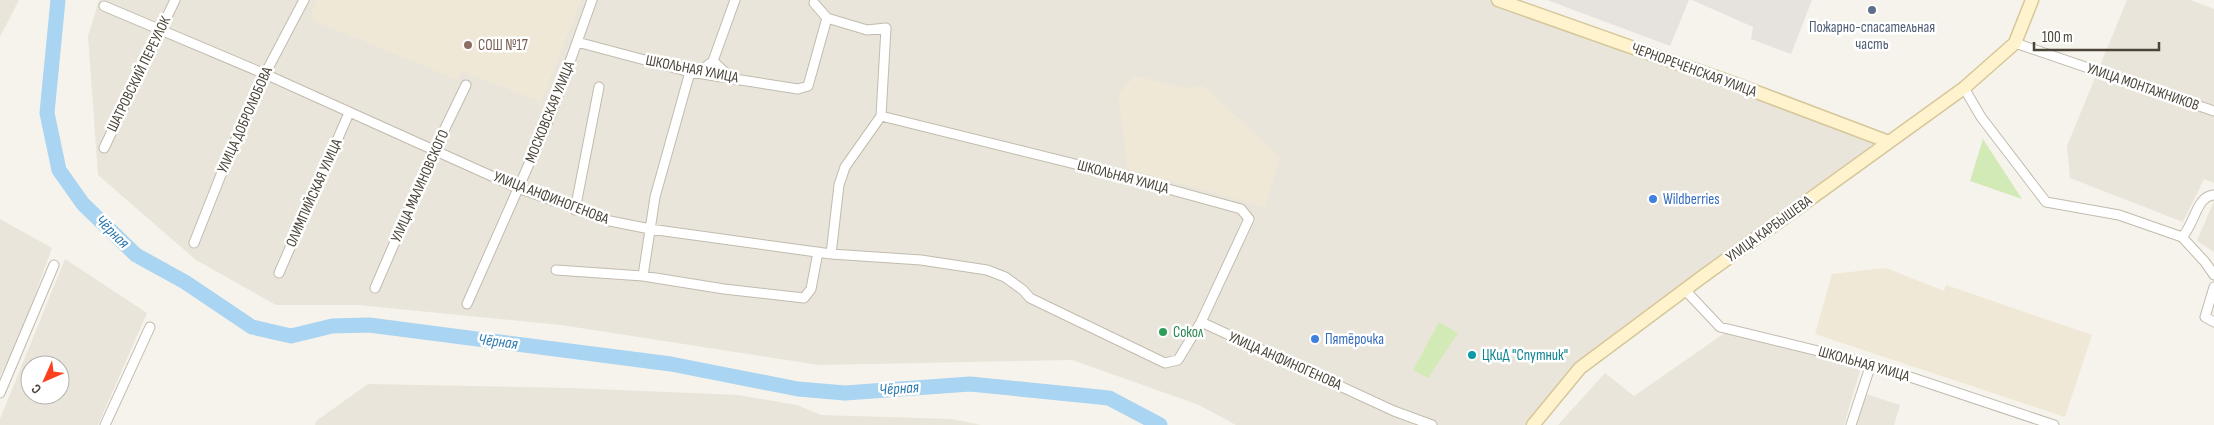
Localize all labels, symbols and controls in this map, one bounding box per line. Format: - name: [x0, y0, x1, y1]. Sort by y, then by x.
- marker: Пожарно-спасательная часть: [1866, 4, 1878, 16]
- street label: ШАТРОВСКИЙ ПЕРЕУЛОК: [103, 13, 175, 135]
- place label: Пожарно-спасательная часть: [1809, 18, 1935, 54]
- scale bar: [2034, 20, 2159, 52]
- text: 100 m: [2042, 28, 2073, 47]
- place label: СОШ №17: [478, 36, 528, 55]
- marker: СОШ №17: [462, 39, 474, 51]
- street label: ЧЕРНОРЕЧЕНСКАЯ УЛИЦА: [1629, 39, 1760, 102]
- street label: ШКОЛЬНАЯ УЛИЦА: [644, 51, 740, 87]
- street label: МОСКОВСКАЯ УЛИЦА: [521, 58, 579, 166]
- street label: УЛИЦА МОНТАЖНИКОВ: [2084, 59, 2202, 115]
- street label: УЛИЦА ДОБРОЛЮБОВА: [213, 63, 277, 176]
- street label: УЛИЦА МАЛИНОВСКОГО: [387, 127, 453, 245]
- street label: ОЛИМПИЙСКАЯ УЛИЦА: [282, 135, 347, 250]
- street label: ШКОЛЬНАЯ УЛИЦА: [1075, 156, 1171, 198]
- street label: УЛИЦА АНФИНОГЕНОВА: [491, 167, 612, 229]
- place label: Wildberries: [1663, 190, 1720, 209]
- street label: УЛИЦА КАРБЫШЕВА: [1722, 191, 1816, 267]
- marker: Wildberries: [1647, 193, 1659, 205]
- water label: Чёрная: [91, 211, 133, 253]
- place label: Сокол: [1173, 323, 1204, 342]
- marker: Сокол: [1157, 326, 1169, 338]
- street label: УЛИЦА АНФИНОГЕНОВА: [1225, 327, 1345, 395]
- water label: Чёрная: [477, 330, 520, 354]
- place label: Пятёрочка: [1325, 330, 1384, 349]
- marker: Пятёрочка: [1309, 333, 1321, 345]
- street label: ШКОЛЬНАЯ УЛИЦА: [1816, 342, 1912, 386]
- place label: ЦКиД "Спутник": [1482, 346, 1568, 365]
- marker: ЦКиД "Спутник": [1466, 349, 1478, 361]
- north arrow: [20, 355, 70, 405]
- water label: Чёрная: [879, 378, 920, 400]
- text: С: [28, 380, 45, 397]

